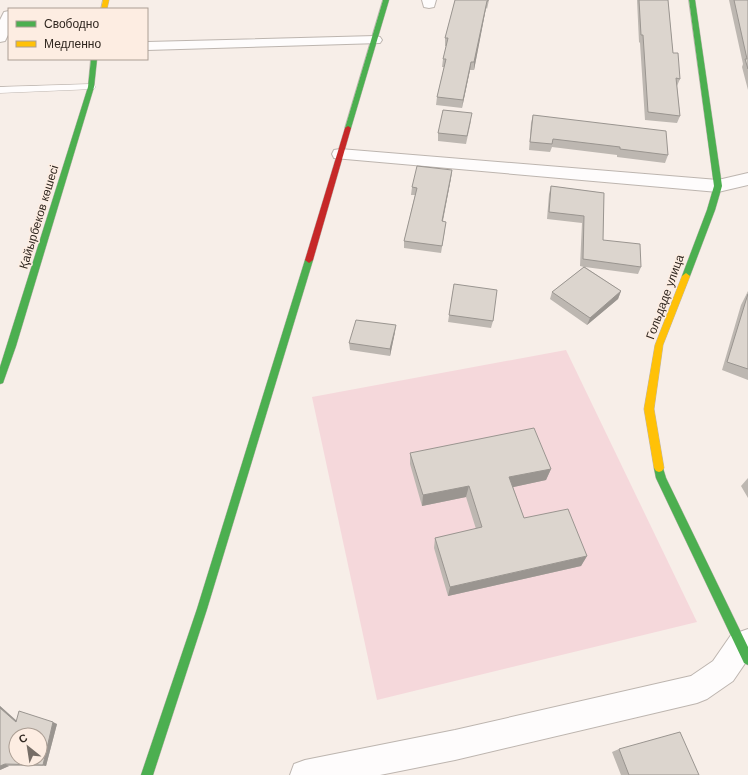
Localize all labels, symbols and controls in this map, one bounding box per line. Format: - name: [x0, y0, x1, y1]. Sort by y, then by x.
- legend: [8, 8, 148, 60]
- text: Свободно: [44, 17, 99, 31]
- text: Медленно: [44, 37, 101, 51]
- street label: Қайырбеков көшесі: [17, 163, 61, 271]
- street label: Гольдаде улица: [643, 252, 687, 341]
- north arrow: [8, 727, 48, 767]
- text: С: [17, 731, 29, 746]

